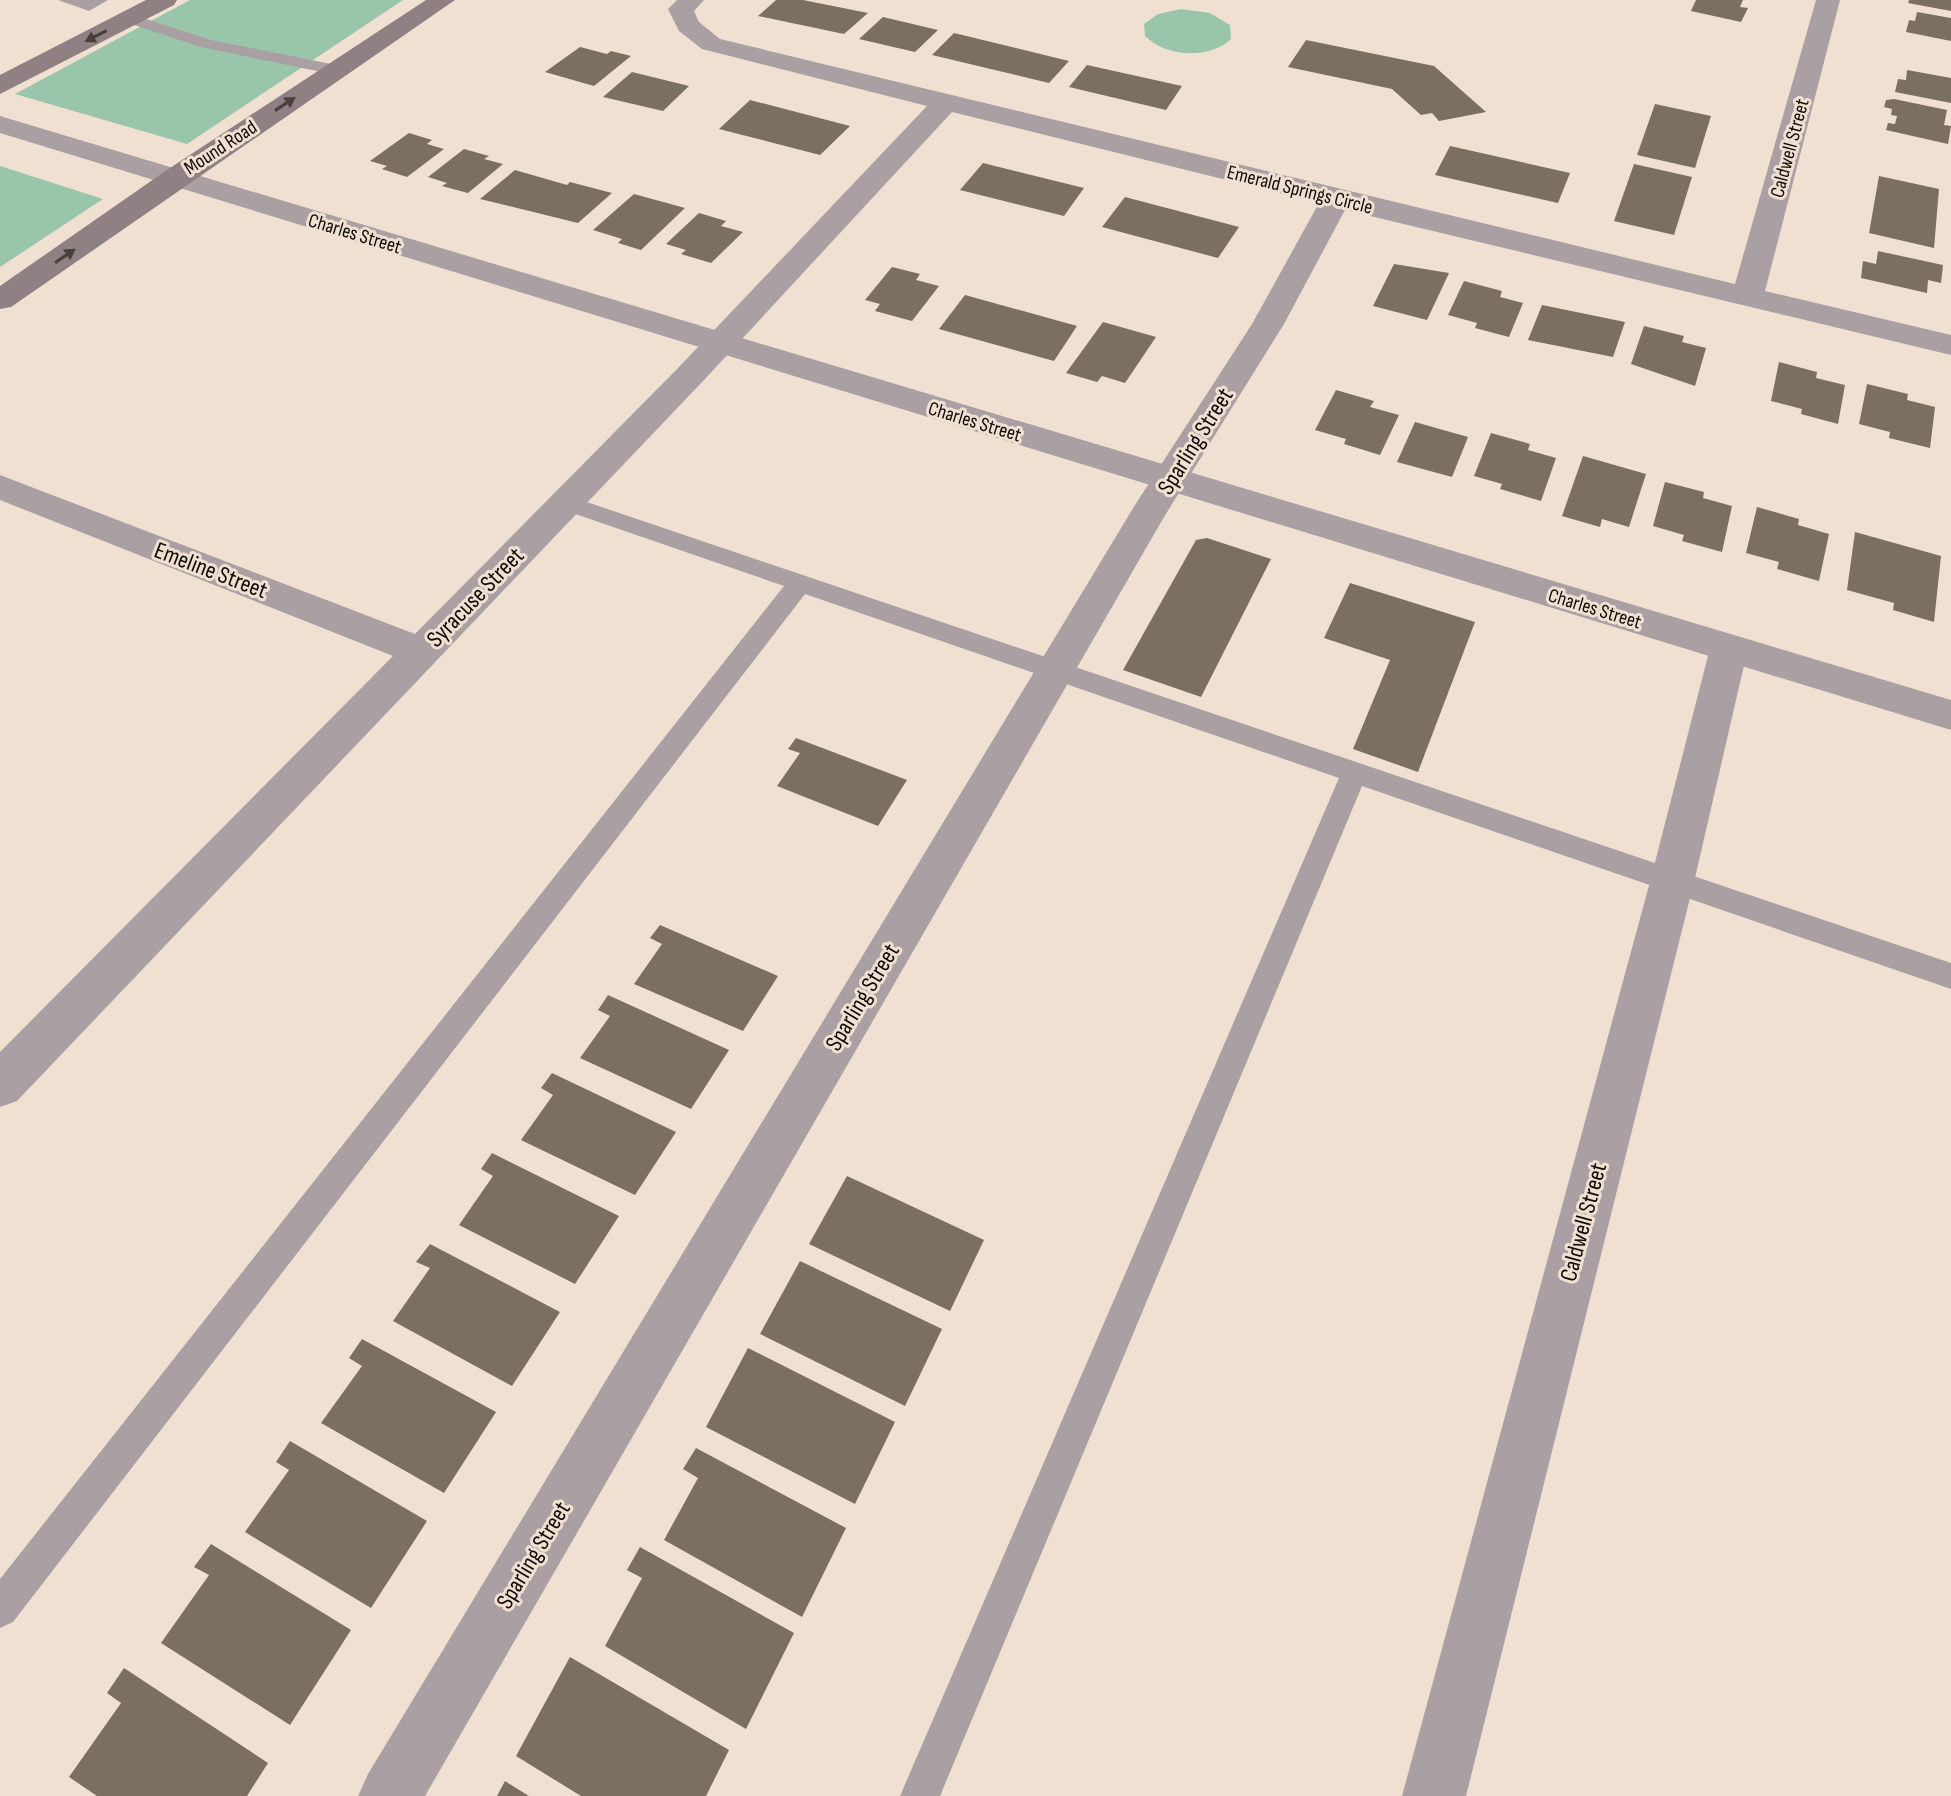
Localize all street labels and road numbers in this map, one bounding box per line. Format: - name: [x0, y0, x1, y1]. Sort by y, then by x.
- street label: Caldwell Street: [1765, 96, 1815, 200]
- street label: Mound Road: [180, 115, 261, 180]
- street label: Emerald Springs Circle: [1224, 160, 1375, 220]
- street label: Charles Street: [305, 208, 404, 259]
- street label: Sparling Street: [1151, 383, 1240, 500]
- street label: Charles Street: [925, 396, 1024, 447]
- street label: Emeline Street: [150, 536, 271, 605]
- street label: Syracuse Street: [421, 541, 530, 653]
- street label: Charles Street: [1545, 583, 1644, 634]
- street label: Sparling Street: [819, 938, 906, 1056]
- street label: Caldwell Street: [1554, 1160, 1613, 1284]
- street label: Sparling Street: [490, 1496, 577, 1614]

